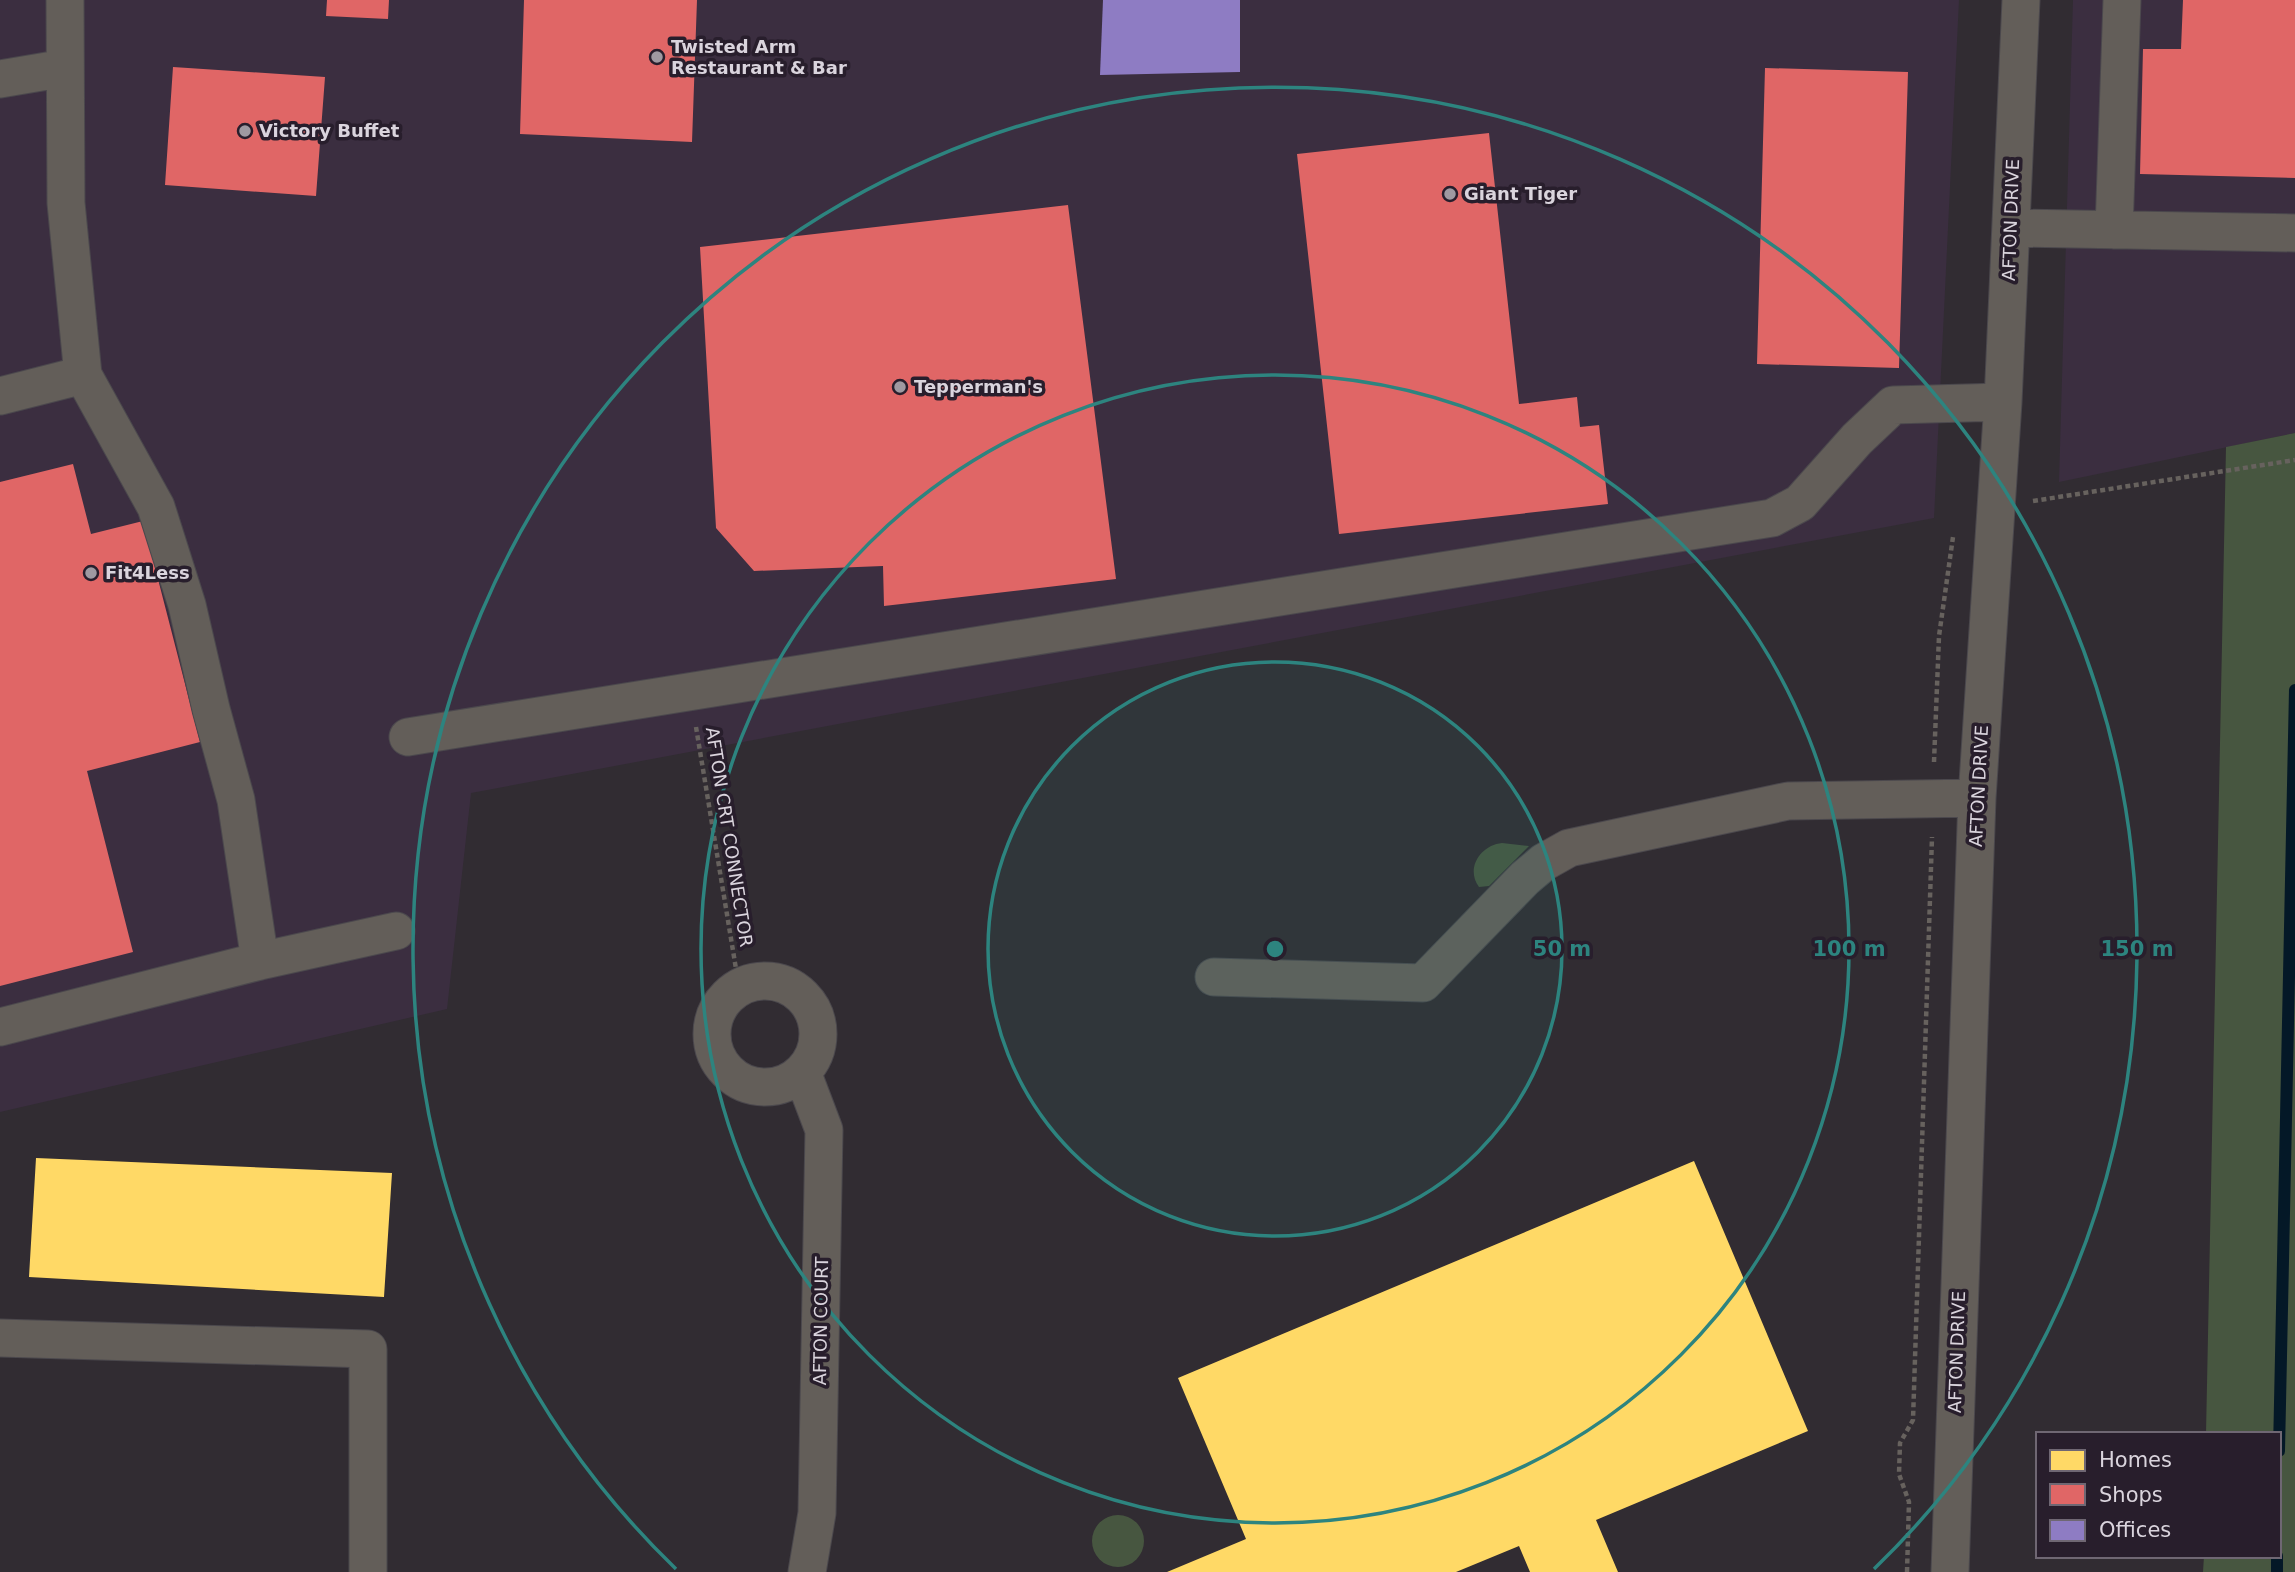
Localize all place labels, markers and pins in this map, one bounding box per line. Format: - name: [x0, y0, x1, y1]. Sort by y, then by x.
- place label: Twisted Arm Restaurant & Bar: [671, 36, 847, 78]
- marker: Twisted Arm Restaurant & Bar: [649, 49, 665, 65]
- place label: Victory Buffet: [259, 120, 400, 141]
- marker: Victory Buffet: [237, 123, 253, 139]
- place label: Giant Tiger: [1464, 183, 1577, 204]
- marker: Giant Tiger: [1442, 186, 1458, 202]
- place label: Tepperman's: [914, 376, 1043, 397]
- marker: Tepperman's: [892, 379, 908, 395]
- place label: Fit4Less: [105, 562, 190, 583]
- marker: Fit4Less: [83, 565, 99, 581]
- centre of rings: [1263, 937, 1287, 961]

